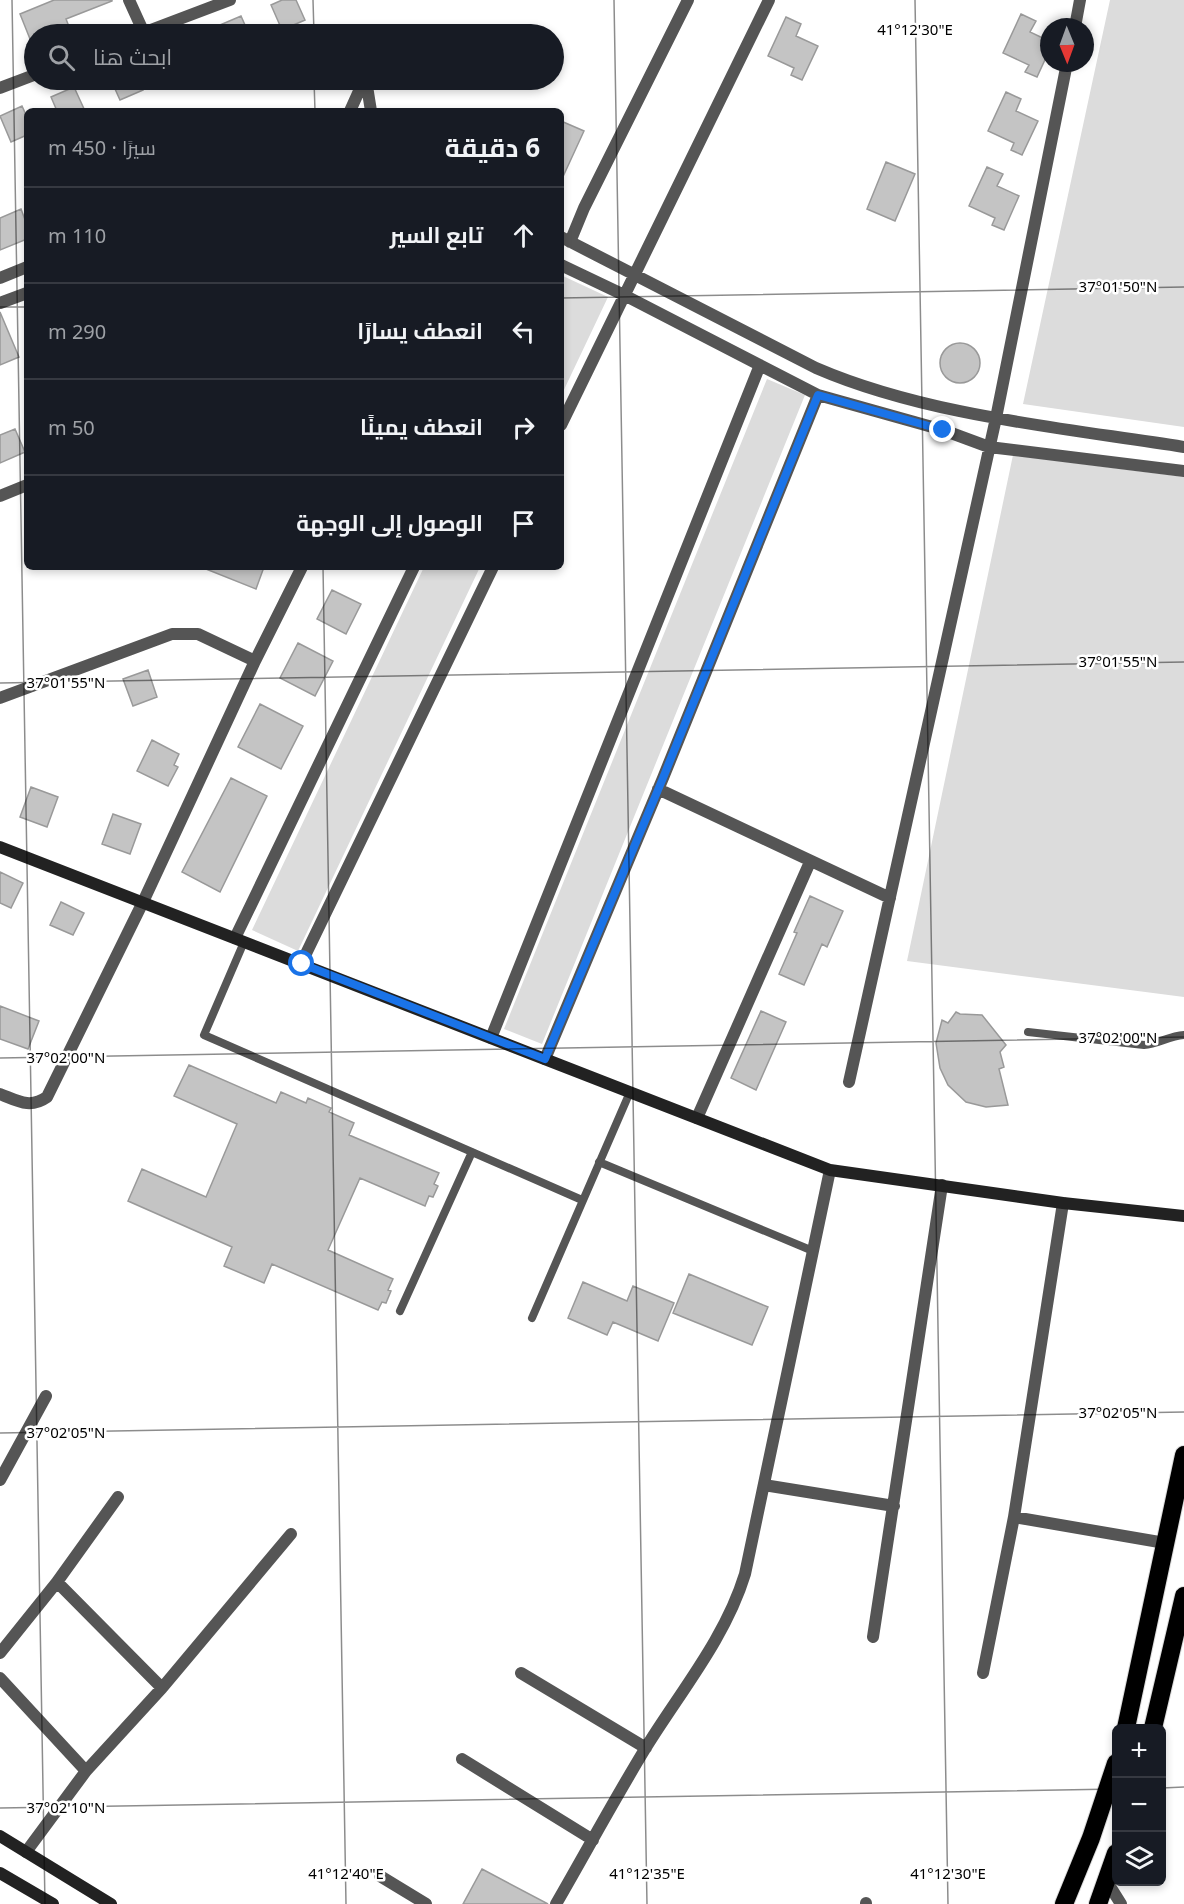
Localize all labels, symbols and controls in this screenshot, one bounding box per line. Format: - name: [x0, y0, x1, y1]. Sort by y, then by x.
- north arrow: [1040, 18, 1094, 72]
- text: 41°12'30"E: [877, 19, 953, 39]
- search box: [24, 24, 564, 90]
- icon: search: [45, 41, 78, 74]
- text: ابحث هنا: [93, 41, 172, 71]
- text: 6 دقيقة: [445, 129, 540, 165]
- text: سيرًا · 450 m: [48, 134, 156, 161]
- text: تابع السير: [390, 219, 483, 249]
- icon: ahead: [507, 219, 540, 252]
- text: 110 m: [48, 222, 106, 249]
- text: 37°01'50"N: [1079, 276, 1157, 296]
- text: انعطف يسارًا: [357, 315, 483, 345]
- icon: left: [507, 315, 540, 348]
- text: 290 m: [48, 318, 106, 345]
- text: انعطف يمينًا: [360, 411, 483, 441]
- icon: right: [507, 411, 540, 444]
- text: 50 m: [48, 414, 95, 441]
- route end: [929, 416, 955, 442]
- text: الوصول إلى الوجهة: [296, 507, 483, 537]
- icon: arrive: [507, 507, 540, 540]
- text: 37°01'55"N: [1079, 651, 1157, 671]
- text: 37°01'55"N: [27, 672, 105, 692]
- route start: [288, 950, 314, 976]
- text: 37°02'00"N: [1079, 1027, 1157, 1047]
- text: 37°02'00"N: [27, 1047, 105, 1067]
- text: 37°02'05"N: [1079, 1402, 1157, 1422]
- text: 37°02'05"N: [27, 1422, 105, 1442]
- map controls: [1112, 1724, 1166, 1886]
- button: +: [1112, 1724, 1166, 1778]
- button: −: [1112, 1778, 1166, 1832]
- text: 37°02'10"N: [27, 1797, 105, 1817]
- button: layers: [1112, 1832, 1166, 1886]
- text: 41°12'40"E: [308, 1863, 384, 1883]
- text: 41°12'35"E: [609, 1863, 685, 1883]
- text: 41°12'30"E: [910, 1863, 986, 1883]

